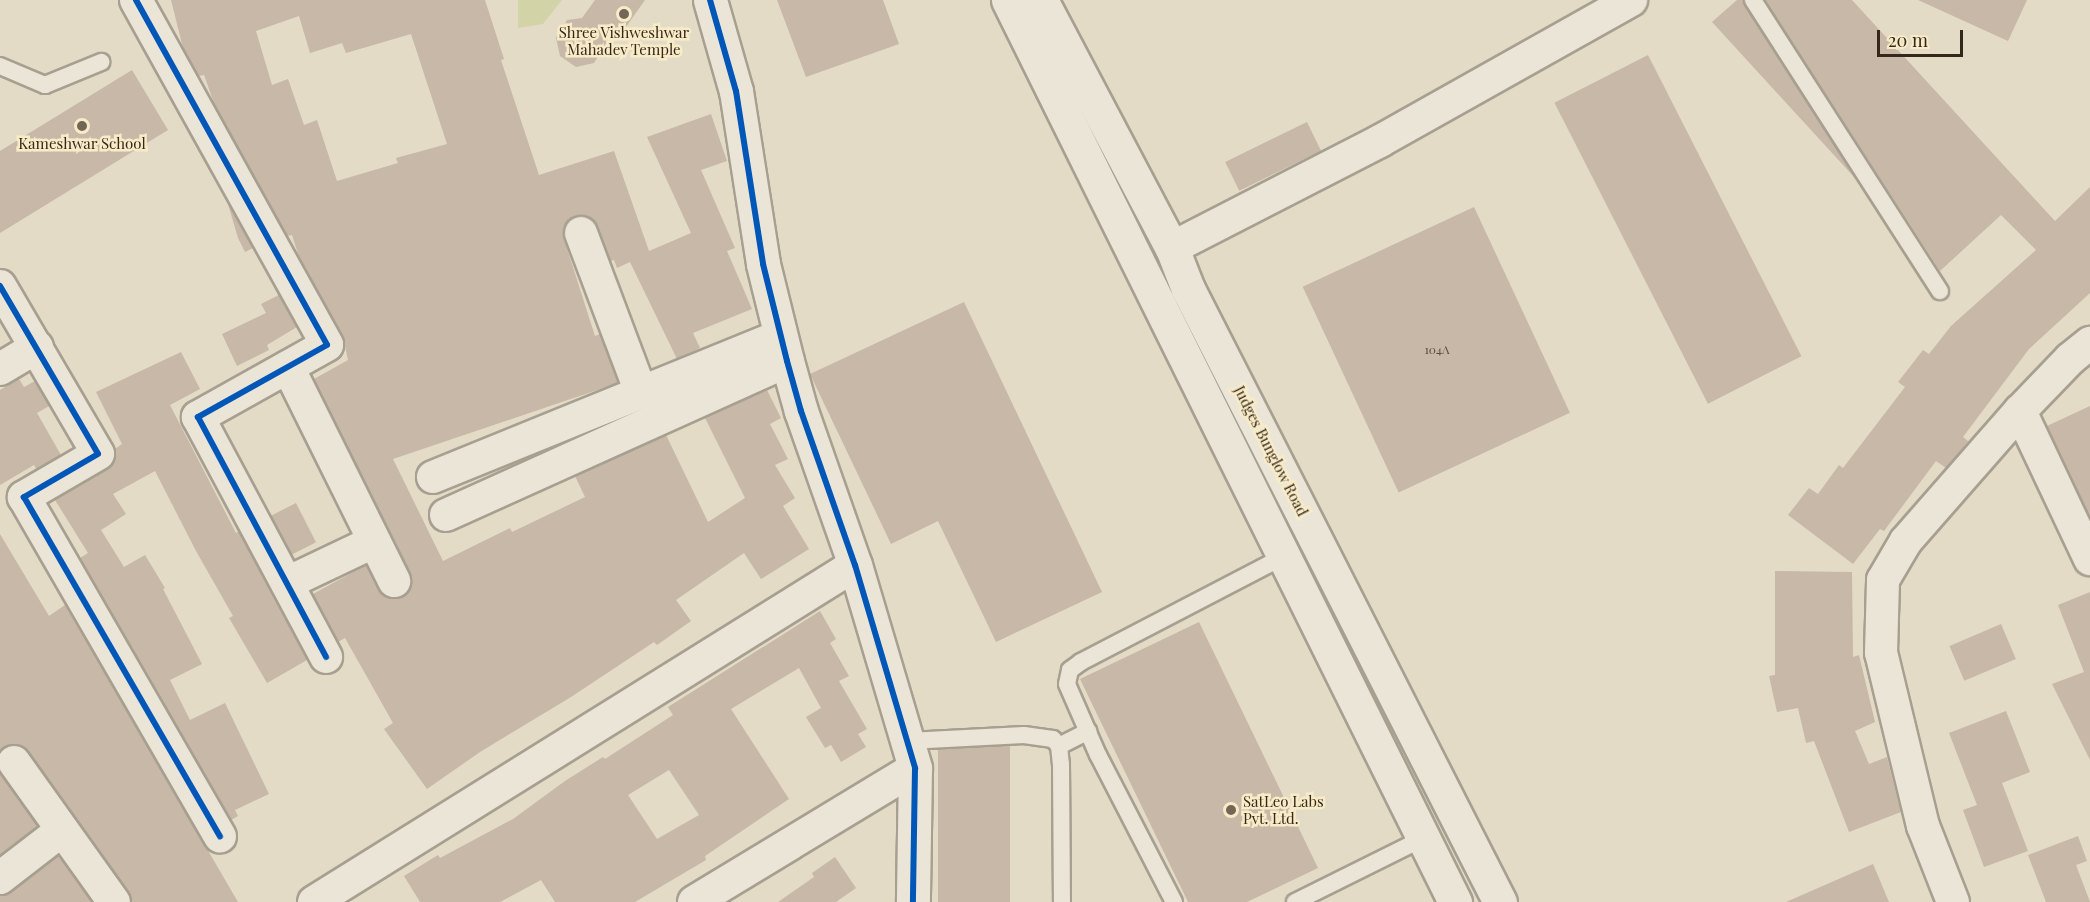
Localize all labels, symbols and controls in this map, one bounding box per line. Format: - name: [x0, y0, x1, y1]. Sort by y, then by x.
- marker: Shree Vishweshwar Mahadev Temple: [617, 7, 631, 21]
- scale bar: [1880, 18, 1966, 56]
- place label: Shree Vishweshwar Mahadev Temple: [558, 23, 690, 58]
- text: 20 m: [1888, 28, 1928, 52]
- marker: Kameshwar School: [75, 119, 89, 133]
- place label: Kameshwar School: [18, 135, 146, 153]
- house number: 104A: [1424, 343, 1450, 357]
- street label: Judges Bunglow Road: [1230, 383, 1312, 519]
- place label: SatLeo Labs Pvt. Ltd.: [1243, 792, 1324, 827]
- marker: SatLeo Labs Pvt. Ltd.: [1224, 803, 1238, 817]

